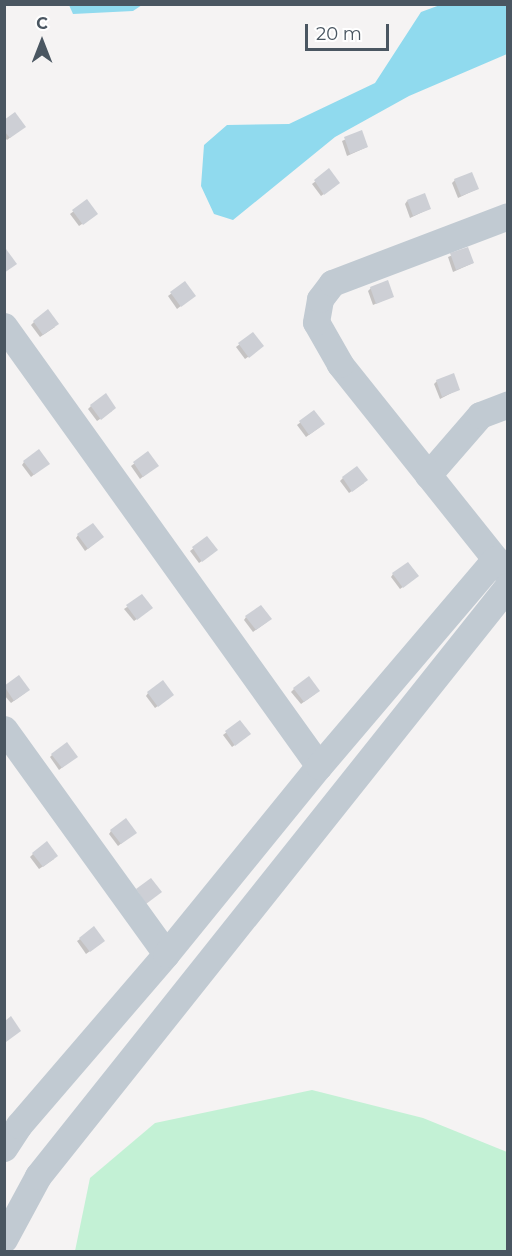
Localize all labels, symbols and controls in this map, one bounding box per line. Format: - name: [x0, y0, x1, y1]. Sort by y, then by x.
- north arrow: [12, 12, 72, 72]
- scale bar: [308, 12, 392, 50]
- text: С: [36, 14, 48, 33]
- text: 20 m: [316, 23, 362, 45]

